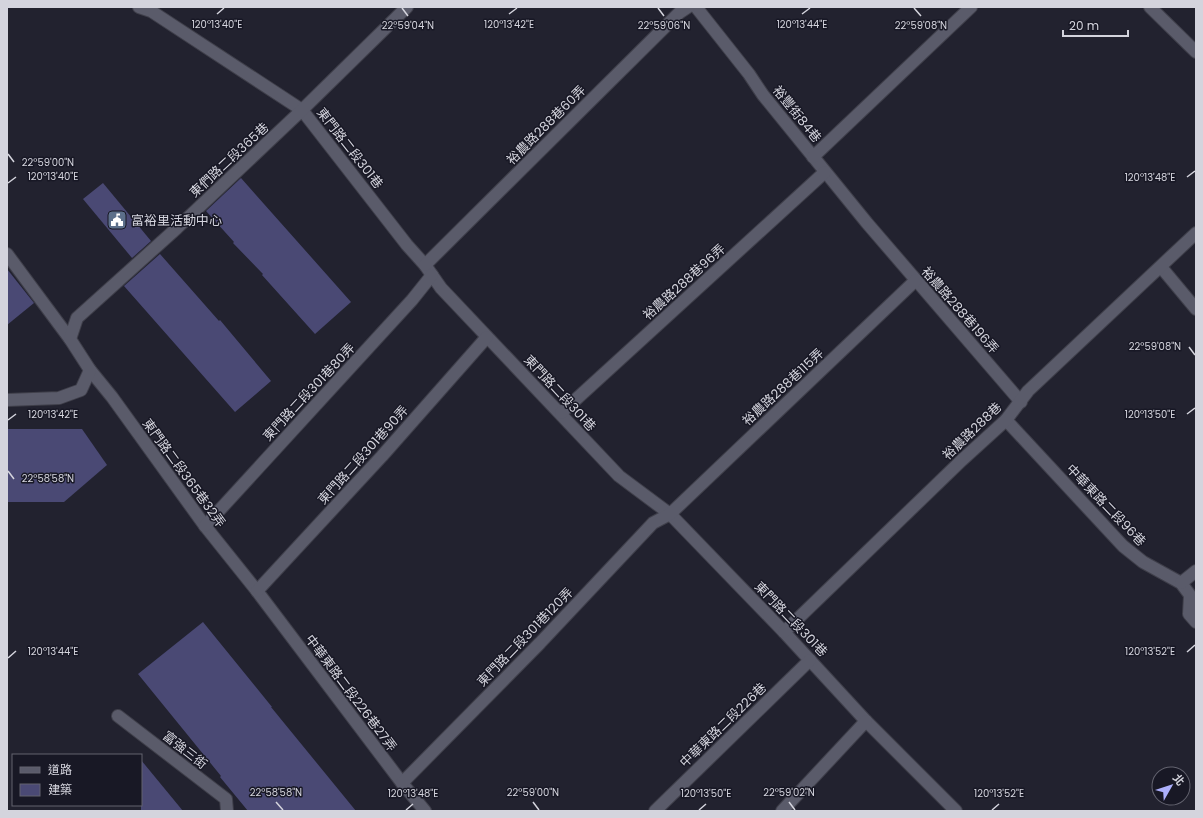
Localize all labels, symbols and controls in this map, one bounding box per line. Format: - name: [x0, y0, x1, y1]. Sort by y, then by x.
- scale bar: [1063, 12, 1128, 38]
- text: 120°13'40"E: [192, 17, 242, 32]
- text: 120°13'42"E: [484, 17, 534, 32]
- text: 120°13'44"E: [777, 17, 827, 32]
- text: 20 m: [1069, 17, 1099, 34]
- text: 22°59'04"N: [382, 18, 434, 33]
- text: 22°59'06"N: [638, 18, 690, 33]
- text: 22°59'08"N: [895, 18, 947, 33]
- street label: 裕農路288巷60弄: [502, 81, 590, 169]
- street label: 裕豐街84巷: [768, 81, 826, 147]
- street label: 東門路二段301巷: [312, 104, 388, 192]
- street label: 東們路二段365巷: [185, 118, 273, 202]
- text: 22°59'00"N: [22, 155, 74, 170]
- text: 120°13'40"E: [28, 169, 78, 184]
- text: 120°13'48"E: [1125, 170, 1175, 185]
- public building icon: 富裕里活動中心: [106, 209, 128, 231]
- place label: 富裕里活動中心: [131, 211, 222, 230]
- street label: 裕農路288巷96弄: [639, 240, 729, 324]
- street label: 裕農路288巷196弄: [917, 262, 1003, 358]
- street label: 東門路二段301巷80弄: [259, 339, 359, 445]
- text: 22°59'08"N: [1129, 339, 1181, 354]
- street label: 裕農路288巷115弄: [738, 344, 828, 430]
- street label: 東門路二段301巷: [520, 351, 600, 435]
- street label: 裕農路288巷: [938, 398, 1006, 464]
- street label: 東門路二段301巷90弄: [313, 401, 413, 509]
- text: 120°13'42"E: [28, 407, 78, 422]
- text: 120°13'50"E: [1125, 407, 1175, 422]
- street label: 東門路二段365巷32弄: [138, 415, 230, 531]
- street label: 中華東路二段96巷: [1062, 460, 1150, 550]
- text: 22°58'58"N: [22, 471, 74, 486]
- street label: 東門路二段301巷: [750, 577, 832, 661]
- street label: 東門路二段301巷120弄: [473, 583, 577, 691]
- street label: 中華東路二段226巷27弄: [301, 631, 401, 755]
- text: 120°13'44"E: [28, 644, 78, 659]
- text: 120°13'52"E: [1125, 644, 1175, 659]
- street label: 中華東路二段226巷: [675, 678, 771, 772]
- street label: 富強三街: [159, 727, 211, 773]
- legend: [12, 754, 142, 806]
- text: 道路: [48, 761, 72, 778]
- north arrow: [1151, 766, 1191, 806]
- text: 北: [1169, 770, 1188, 789]
- text: 建築: [48, 781, 72, 798]
- text: 22°58'58"N: [250, 785, 302, 800]
- text: 22°59'00"N: [507, 785, 559, 800]
- text: 22°59'02"N: [763, 785, 815, 800]
- text: 120°13'48"E: [388, 786, 438, 801]
- text: 120°13'50"E: [681, 786, 731, 801]
- text: 120°13'52"E: [974, 786, 1024, 801]

